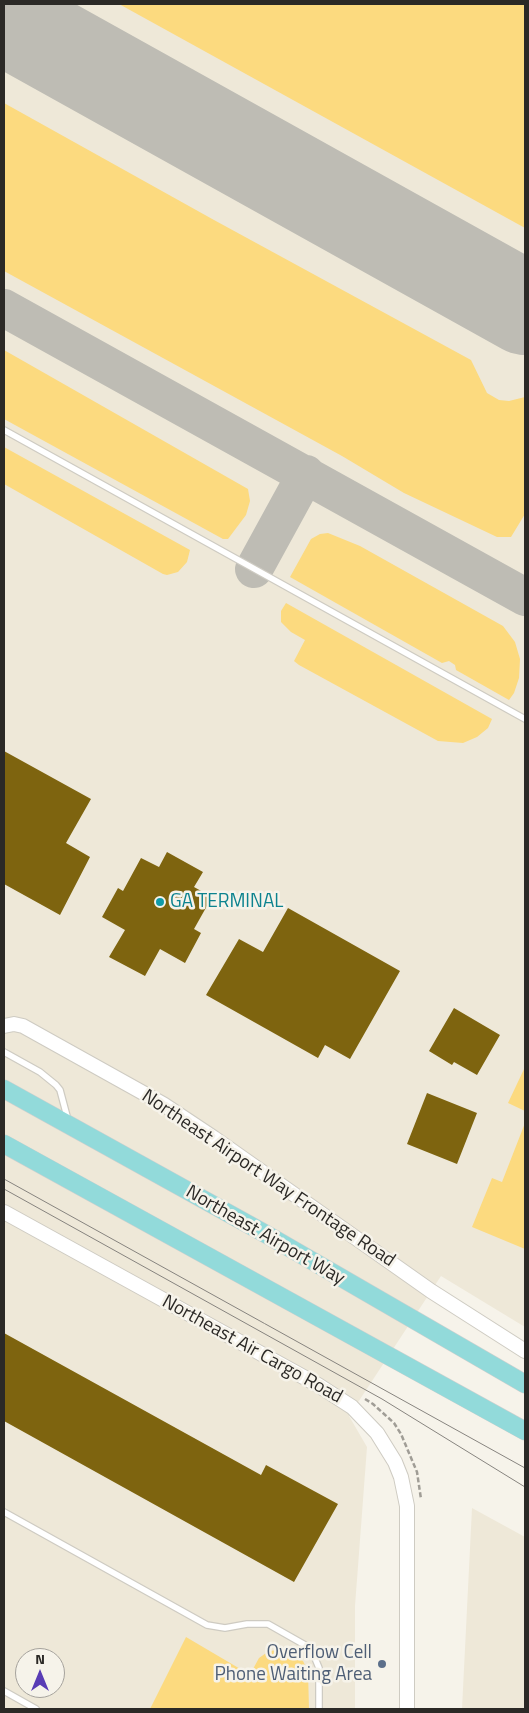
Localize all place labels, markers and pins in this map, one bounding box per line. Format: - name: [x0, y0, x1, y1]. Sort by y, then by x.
- place label: GA TERMINAL: [170, 891, 283, 913]
- marker: GA TERMINAL: [154, 896, 166, 908]
- place label: Overflow Cell Phone Waiting Area: [214, 1642, 372, 1686]
- marker: Overflow Cell Phone Waiting Area: [376, 1658, 388, 1670]

